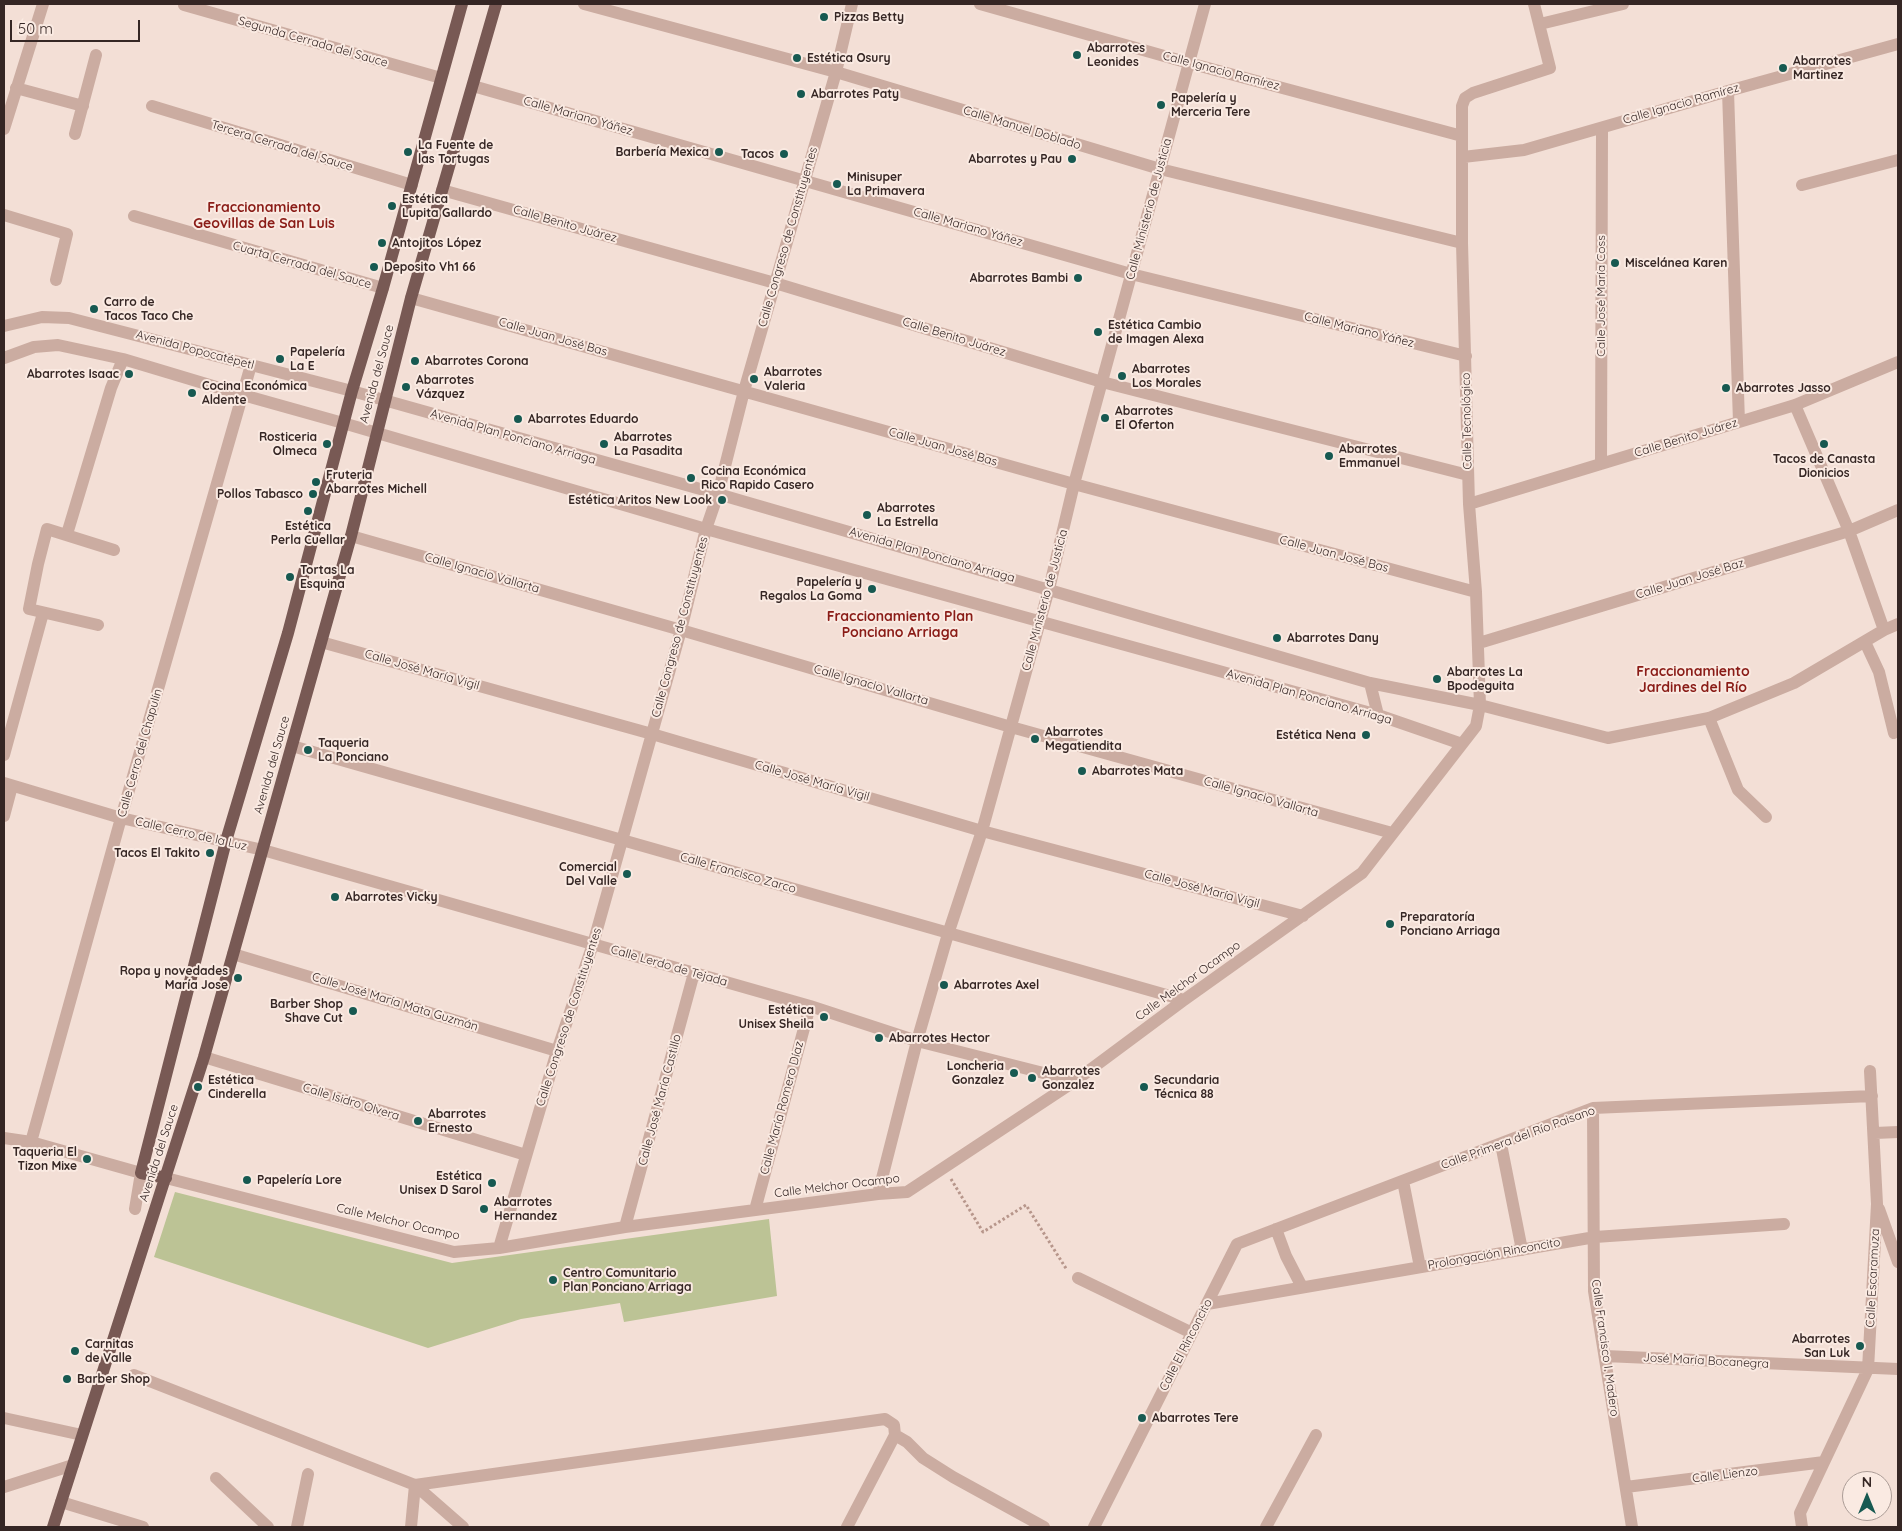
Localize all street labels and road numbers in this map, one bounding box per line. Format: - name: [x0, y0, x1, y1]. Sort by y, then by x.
- street label: Segunda Cerrada del Sauce: [236, 14, 390, 70]
- street label: Calle Ignacio Ramírez: [1161, 48, 1281, 94]
- street label: Calle Ignacio Ramírez: [1621, 80, 1741, 128]
- street label: Calle Mariano Yáñez: [522, 94, 634, 138]
- street label: Calle Manuel Doblado: [961, 103, 1083, 153]
- street label: Tercera Cerrada del Sauce: [209, 118, 355, 174]
- street label: Calle Ministerio de Justicia: [1123, 137, 1175, 281]
- street label: Calle Congreso de Constituyentes: [755, 145, 821, 329]
- street label: Calle Benito Juárez: [512, 202, 618, 246]
- street label: Calle Mariano Yáñez: [912, 205, 1024, 249]
- street label: Calle José María Coss: [1594, 235, 1608, 357]
- street label: Cuarta Cerrada del Sauce: [231, 238, 373, 292]
- street label: Calle Mariano Yáñez: [1303, 309, 1415, 351]
- street label: Calle Benito Juárez: [901, 314, 1007, 360]
- street label: Calle Juan José Bas: [497, 315, 609, 359]
- street label: Avenida del Sauce: [357, 323, 397, 425]
- street label: Avenida Popocatépetl: [134, 327, 256, 373]
- street label: Calle Tecnológico: [1459, 372, 1475, 470]
- street label: Avenida Plan Ponciano Arriaga: [429, 406, 597, 468]
- street label: Calle Benito Juárez: [1633, 415, 1739, 461]
- street label: Calle Juan José Bas: [887, 425, 999, 469]
- street label: Avenida Plan Ponciano Arriaga: [848, 524, 1016, 586]
- street label: Calle Ministerio de Justicia: [1019, 528, 1071, 672]
- street label: Calle Juan José Bas: [1278, 533, 1390, 575]
- street label: Calle Congreso de Constituyentes: [649, 535, 711, 719]
- street label: Calle Ignacio Vallarta: [423, 550, 541, 596]
- street label: Calle Juan José Baz: [1634, 556, 1746, 602]
- street label: Calle José María Vigil: [363, 647, 481, 693]
- street label: Calle Ignacio Vallarta: [812, 662, 930, 708]
- street label: Avenida Plan Ponciano Arriaga: [1225, 666, 1393, 728]
- street label: Calle Cerro del Chapulín: [115, 687, 165, 819]
- street label: Avenida del Sauce: [251, 714, 293, 816]
- street label: Calle José María Vigil: [753, 758, 871, 804]
- street label: Calle Ignacio Vallarta: [1202, 774, 1320, 820]
- street label: Calle Cerro de la Luz: [134, 814, 248, 854]
- street label: Calle Francisco Zarco: [678, 850, 798, 896]
- street label: Calle José María Vigil: [1143, 867, 1261, 911]
- street label: Calle Congreso de Constituyentes: [533, 926, 605, 1108]
- street label: Calle Melchor Ocampo: [1133, 938, 1243, 1024]
- street label: Calle Lerdo de Tejada: [609, 942, 729, 990]
- street label: Calle José María Mata Guzmán: [310, 970, 480, 1034]
- street label: Calle José María Castillo: [636, 1033, 684, 1167]
- street label: Calle María Romero Díaz: [757, 1040, 807, 1176]
- street label: Calle Isidro Olvera: [301, 1080, 401, 1124]
- street label: Avenida del Sauce: [136, 1102, 182, 1204]
- street label: Calle Primera del Río Paisano: [1439, 1103, 1597, 1173]
- street label: Calle Melchor Ocampo: [773, 1171, 901, 1201]
- street label: Calle Melchor Ocampo: [335, 1201, 461, 1243]
- street label: Calle Escaramuza: [1863, 1228, 1883, 1328]
- street label: Prolongación Rinconcito: [1427, 1235, 1561, 1273]
- street label: Calle Francisco I. Madero: [1588, 1278, 1622, 1418]
- street label: Calle El Rinconcito: [1157, 1297, 1215, 1393]
- street label: José María Bocanegra: [1643, 1351, 1769, 1371]
- street label: Calle Lienzo: [1691, 1464, 1759, 1486]

